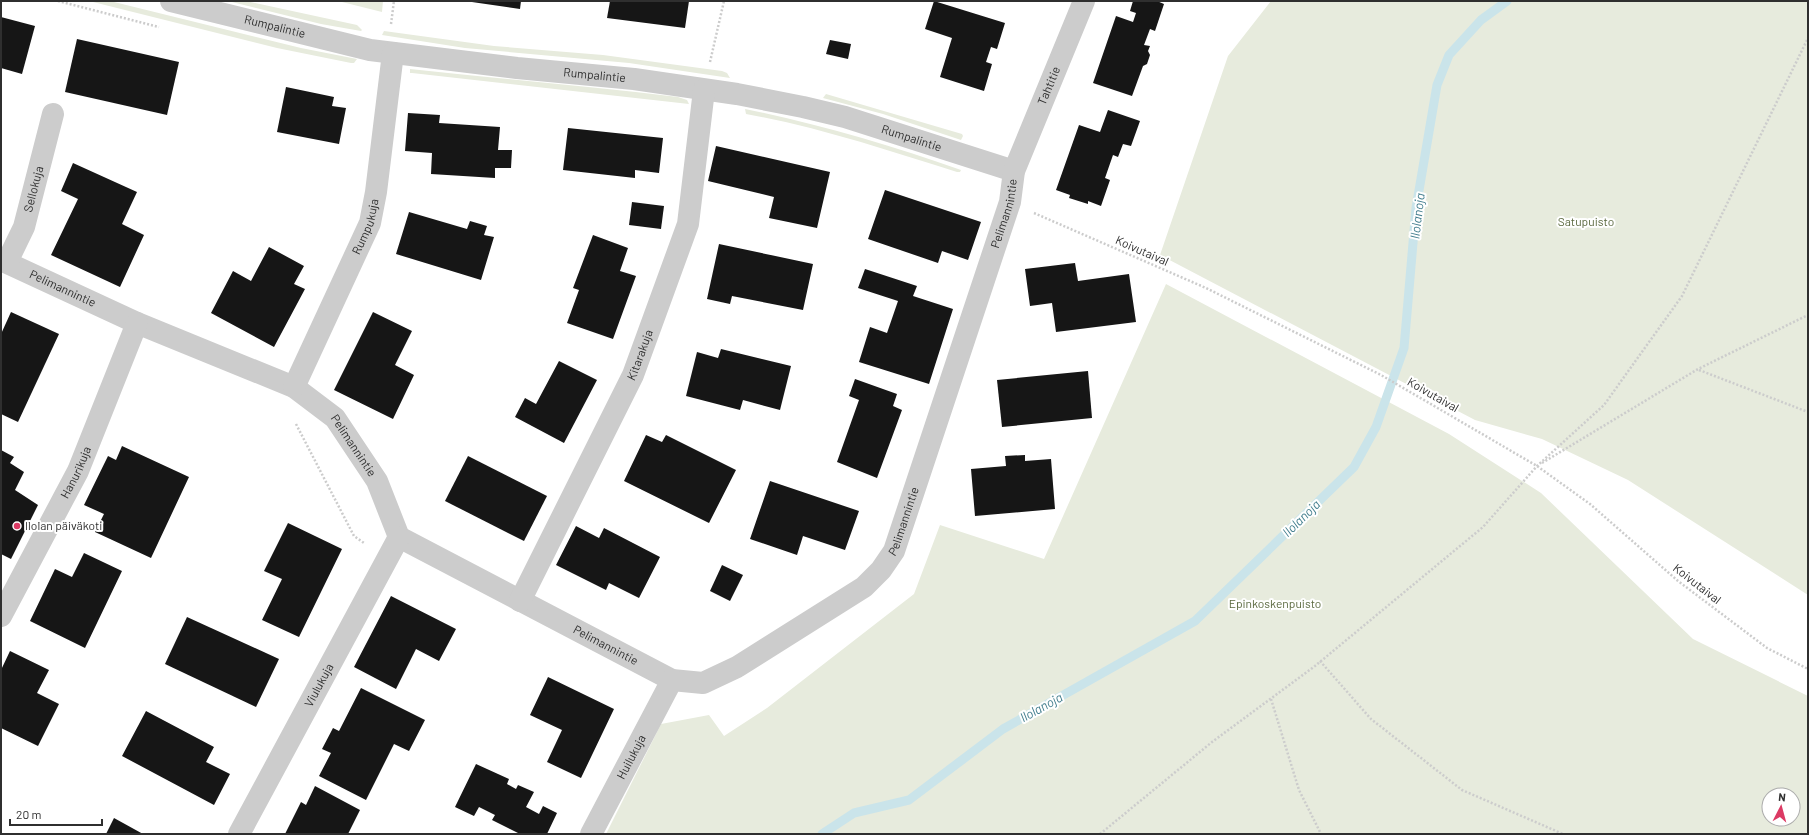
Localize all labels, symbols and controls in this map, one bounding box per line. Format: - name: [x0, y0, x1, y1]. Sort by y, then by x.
- street label: Rumpalintie: [243, 11, 307, 40]
- street label: Rumpalintie: [563, 64, 627, 84]
- street label: Tahtitie: [1034, 64, 1062, 107]
- street label: Rumpalintie: [880, 121, 944, 154]
- street label: Sellokuja: [20, 164, 45, 213]
- street label: Pelimannintie: [987, 178, 1019, 250]
- water label: Ilolanoja: [1406, 192, 1428, 240]
- street label: Rumpukuja: [348, 198, 381, 256]
- park label: Satupuisto: [1558, 214, 1614, 228]
- street label: Koivutaival: [1114, 232, 1171, 268]
- street label: Pelimannintie: [28, 266, 99, 309]
- street label: Kitarakuja: [624, 327, 655, 382]
- street label: Koivutaival: [1405, 374, 1462, 414]
- street label: Pelimannintie: [329, 411, 380, 479]
- street label: Hanurikuja: [57, 444, 93, 500]
- street label: Pelimannintie: [885, 485, 921, 558]
- water label: Ilolanoja: [1279, 496, 1323, 540]
- place label: Ilolan päiväkoti: [25, 518, 102, 532]
- marker: Ilolan päiväkoti: [12, 521, 22, 531]
- street label: Koivutaival: [1671, 560, 1724, 606]
- park label: Epinkoskenpuisto: [1229, 596, 1321, 610]
- street label: Pelimannintie: [571, 622, 641, 667]
- street label: Viulukuja: [301, 661, 336, 709]
- water label: Ilolanoja: [1017, 689, 1065, 725]
- street label: Huilukuja: [613, 732, 648, 781]
- north arrow: [1761, 787, 1801, 827]
- text: N: [1778, 790, 1786, 803]
- scale bar: [10, 801, 102, 827]
- text: 20 m: [16, 807, 42, 821]

